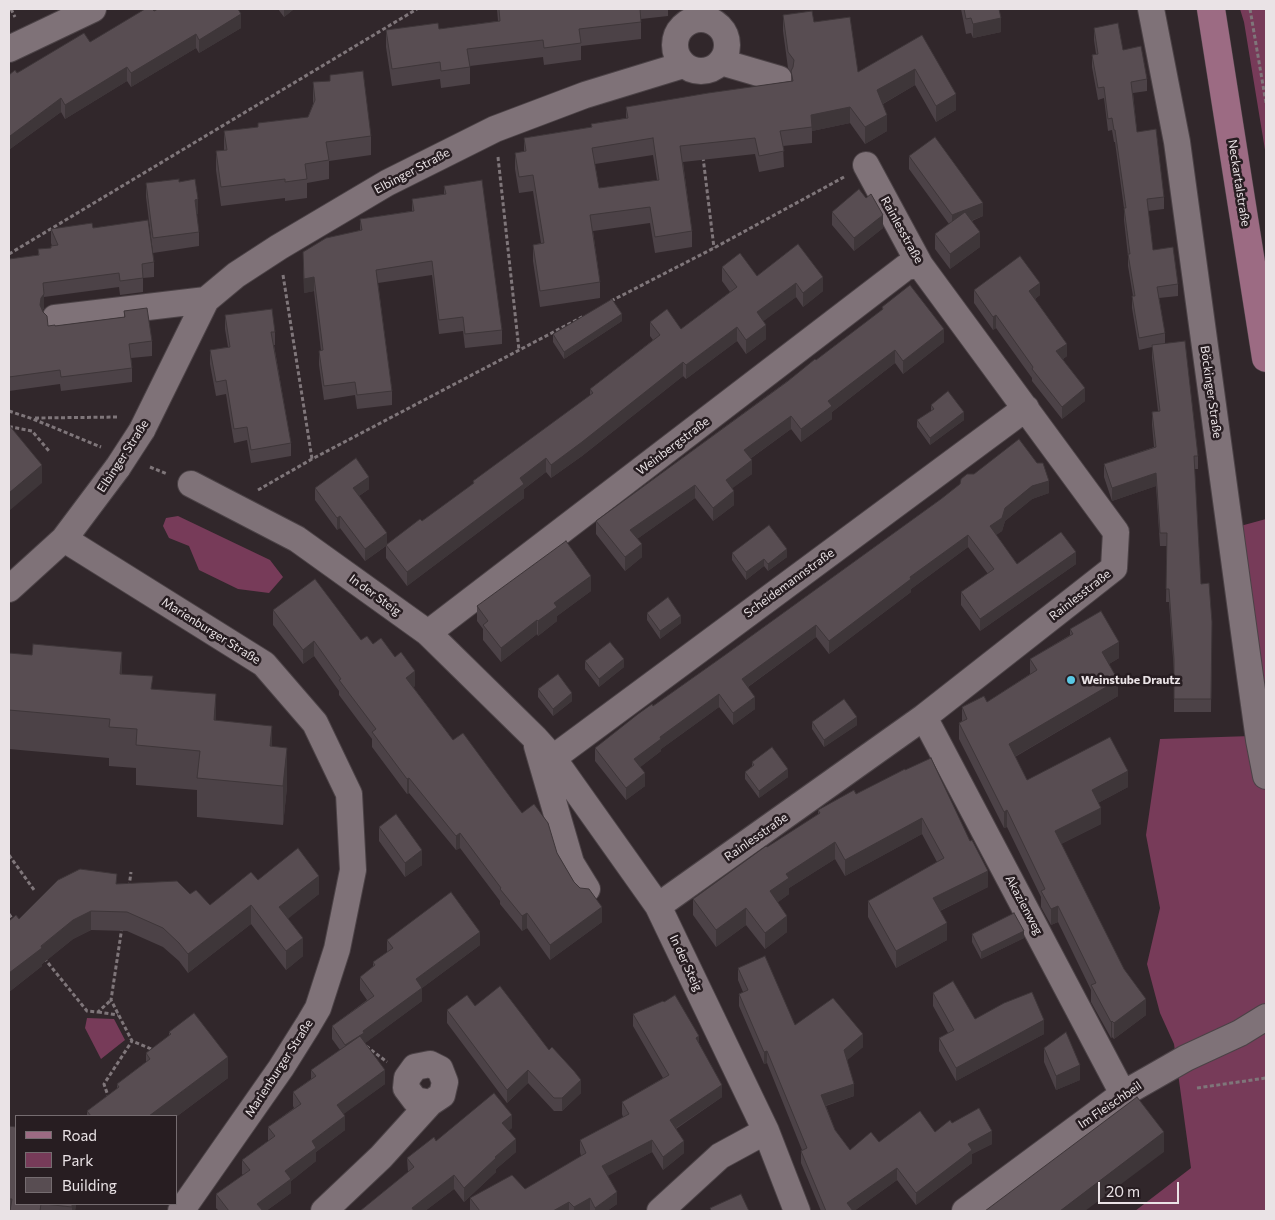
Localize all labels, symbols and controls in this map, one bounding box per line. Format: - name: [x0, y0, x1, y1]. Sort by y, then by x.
- street label: Neckartalstraße: [1225, 138, 1253, 228]
- street label: Elbinger Straße: [372, 145, 452, 197]
- street label: Rainlesstraße: [878, 194, 926, 266]
- street label: Böckinger Straße: [1197, 345, 1225, 439]
- street label: Weinbergstraße: [634, 414, 712, 478]
- street label: Elbinger Straße: [94, 417, 152, 495]
- street label: Scheidemannstraße: [741, 545, 837, 621]
- street label: Rainlesstraße: [1046, 567, 1114, 623]
- street label: In der Steig: [346, 571, 404, 619]
- street label: Marienburger Straße: [159, 595, 263, 667]
- place label: Weinstube Drautz: [1081, 673, 1181, 687]
- marker: Weinstube Drautz: [1065, 674, 1077, 686]
- street label: Rainlesstraße: [722, 810, 790, 864]
- street label: Akazienweg: [1002, 873, 1046, 937]
- street label: In der Steig: [667, 933, 705, 993]
- street label: Marienburger Straße: [242, 1016, 316, 1120]
- street label: Im Fleischbeil: [1076, 1079, 1144, 1131]
- legend: [15, 1115, 178, 1205]
- text: Road: [62, 1126, 97, 1144]
- text: Park: [62, 1151, 93, 1169]
- scale bar: [1100, 1172, 1181, 1204]
- text: Building: [62, 1176, 117, 1194]
- text: 20 m: [1106, 1182, 1140, 1200]

